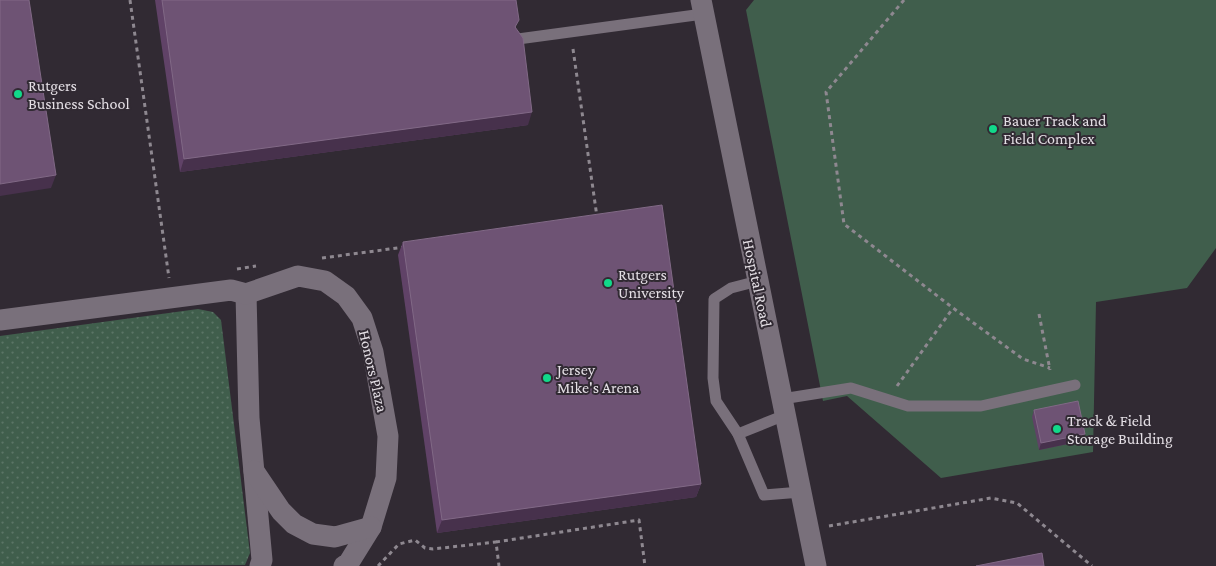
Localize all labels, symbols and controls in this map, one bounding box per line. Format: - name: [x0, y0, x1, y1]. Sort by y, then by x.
- place label: Rutgers Business School: [28, 77, 130, 112]
- marker: Rutgers Business School: [12, 88, 24, 100]
- place label: Bauer Track and Field Complex: [1003, 112, 1107, 148]
- marker: Bauer Track and Field Complex: [987, 123, 999, 135]
- street label: Hospital Road: [739, 238, 775, 329]
- place label: Rutgers University: [618, 266, 685, 302]
- marker: Rutgers University: [602, 277, 614, 289]
- street label: Honors Plaza: [356, 328, 391, 414]
- place label: Jersey Mike's Arena: [555, 361, 640, 396]
- marker: Jersey Mike's Arena: [541, 372, 553, 384]
- place label: Track & Field Storage Building: [1067, 412, 1173, 448]
- marker: Track & Field Storage Building: [1051, 423, 1063, 435]

